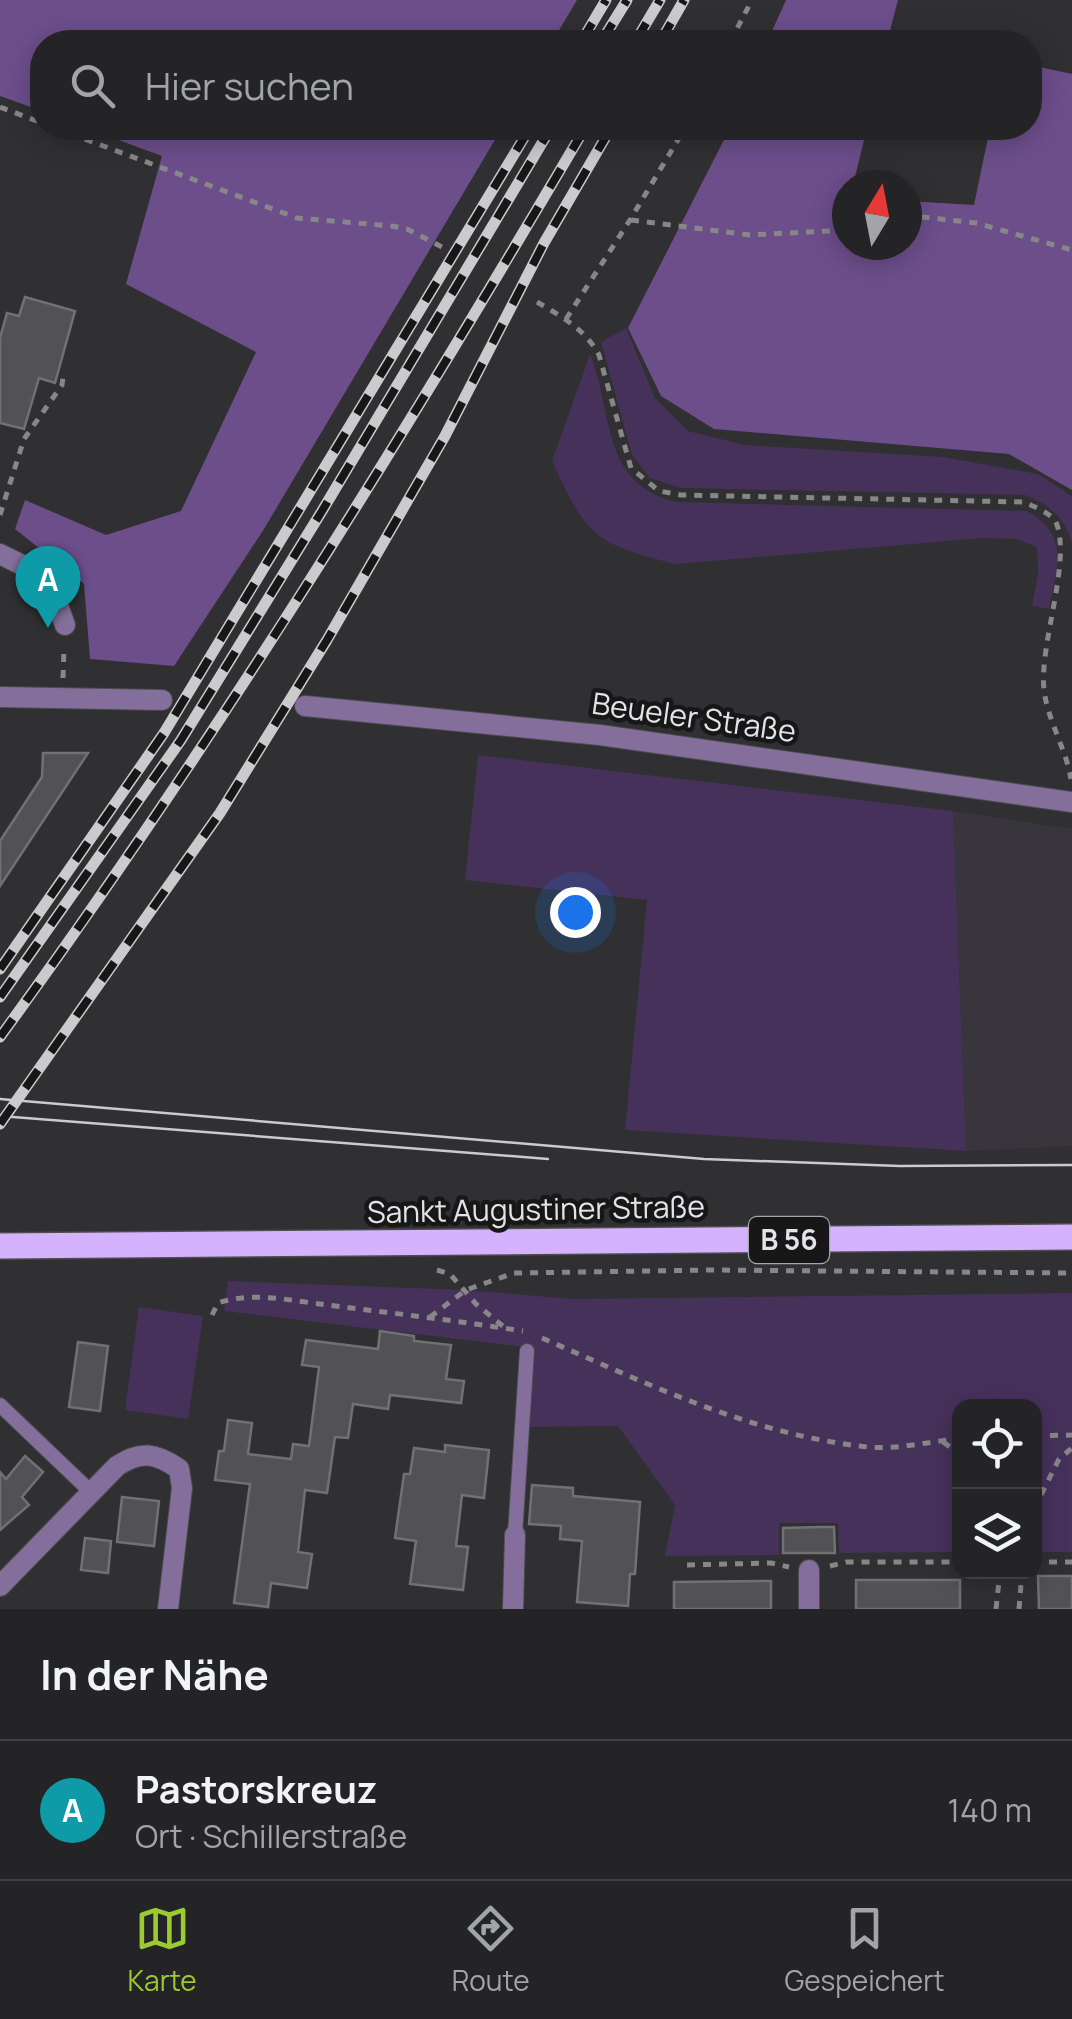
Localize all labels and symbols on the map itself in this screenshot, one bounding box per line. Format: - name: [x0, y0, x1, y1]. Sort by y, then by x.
- north arrow: [832, 170, 922, 260]
- pin: A: [15, 546, 80, 628]
- street label: Beueler Straße: [590, 682, 799, 751]
- your location: [550, 887, 601, 938]
- street label: Sankt Augustiner Straße: [367, 1185, 705, 1232]
- road number: B 56: [749, 1217, 829, 1263]

